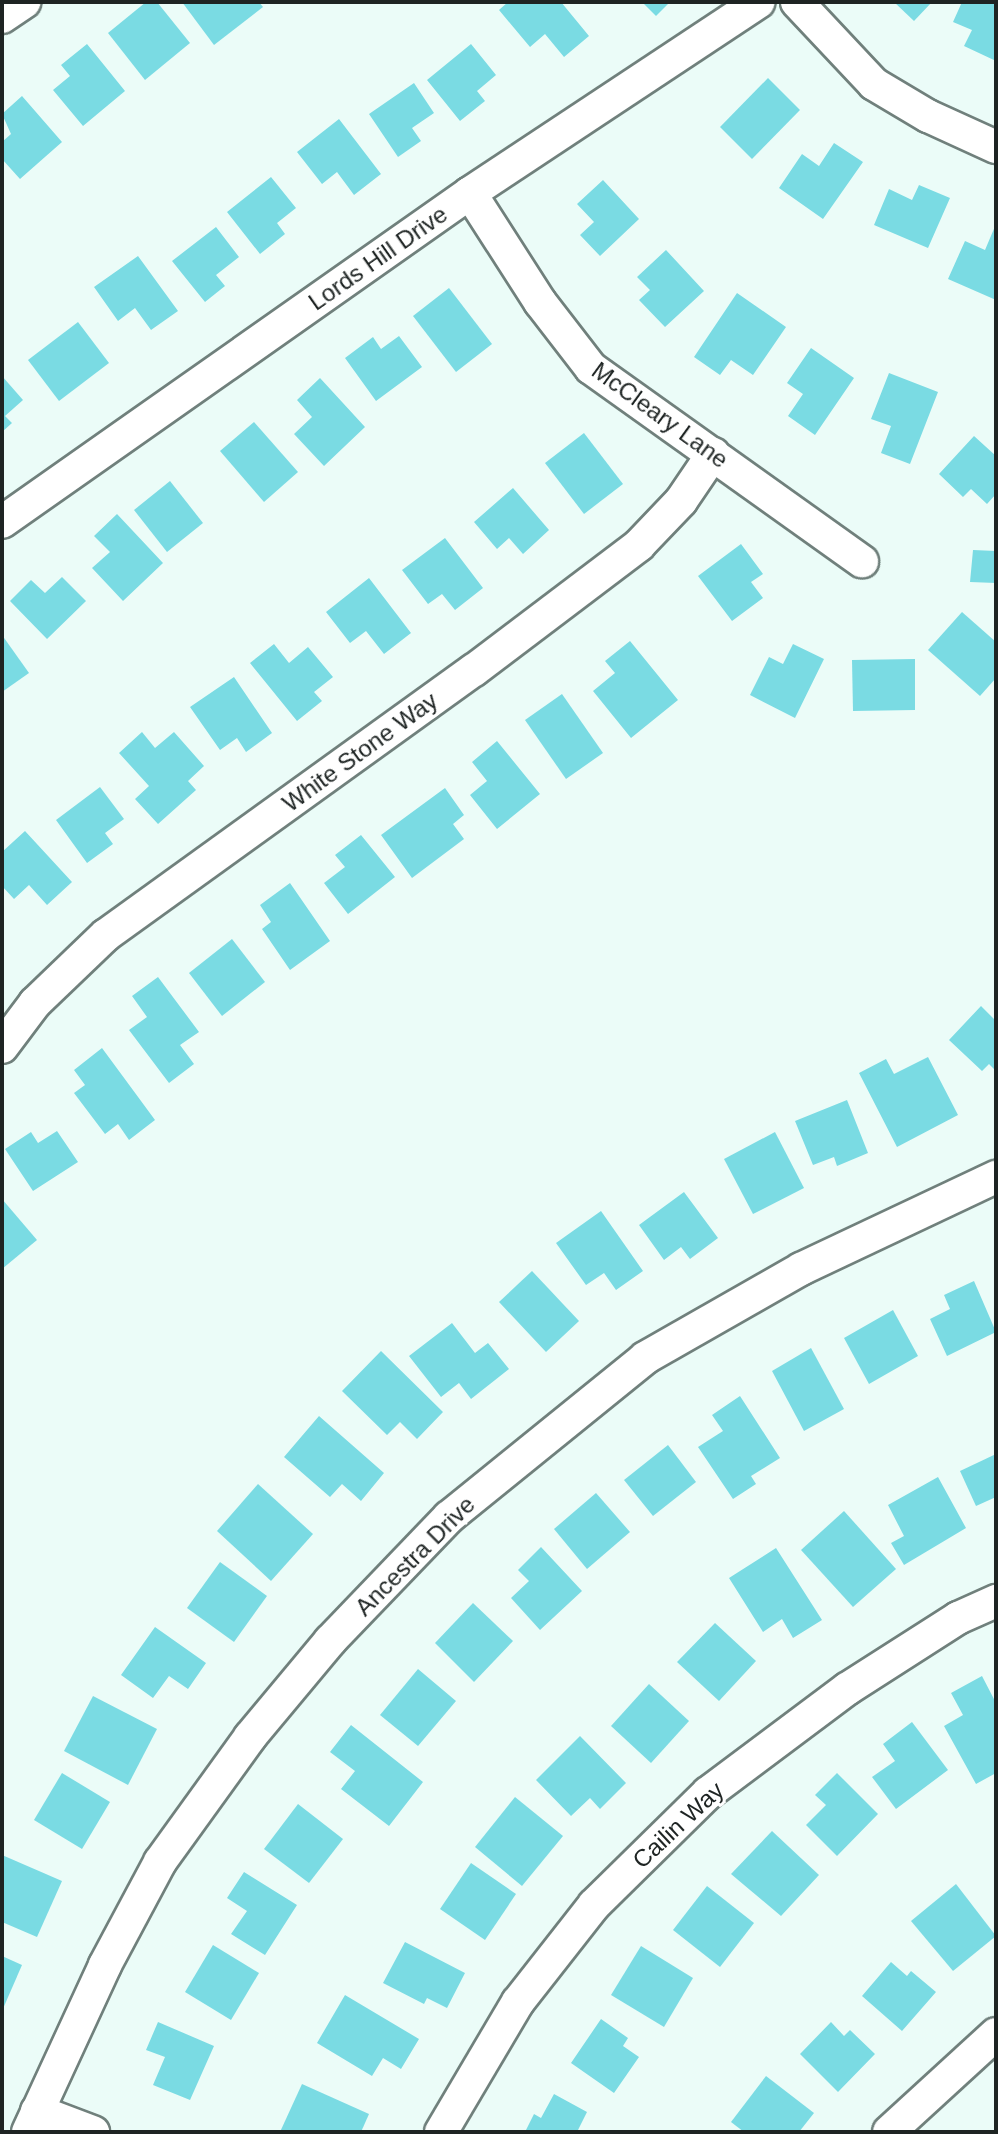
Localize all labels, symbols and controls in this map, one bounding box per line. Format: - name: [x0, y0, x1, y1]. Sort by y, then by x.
- street label: Lords Hill Drive: [303, 200, 453, 316]
- street label: McCleary Lane: [586, 356, 734, 474]
- street label: White Stone Way: [277, 686, 443, 818]
- street label: Ancestra Drive: [349, 1490, 481, 1622]
- street label: Cailin Way: [627, 1776, 729, 1874]

